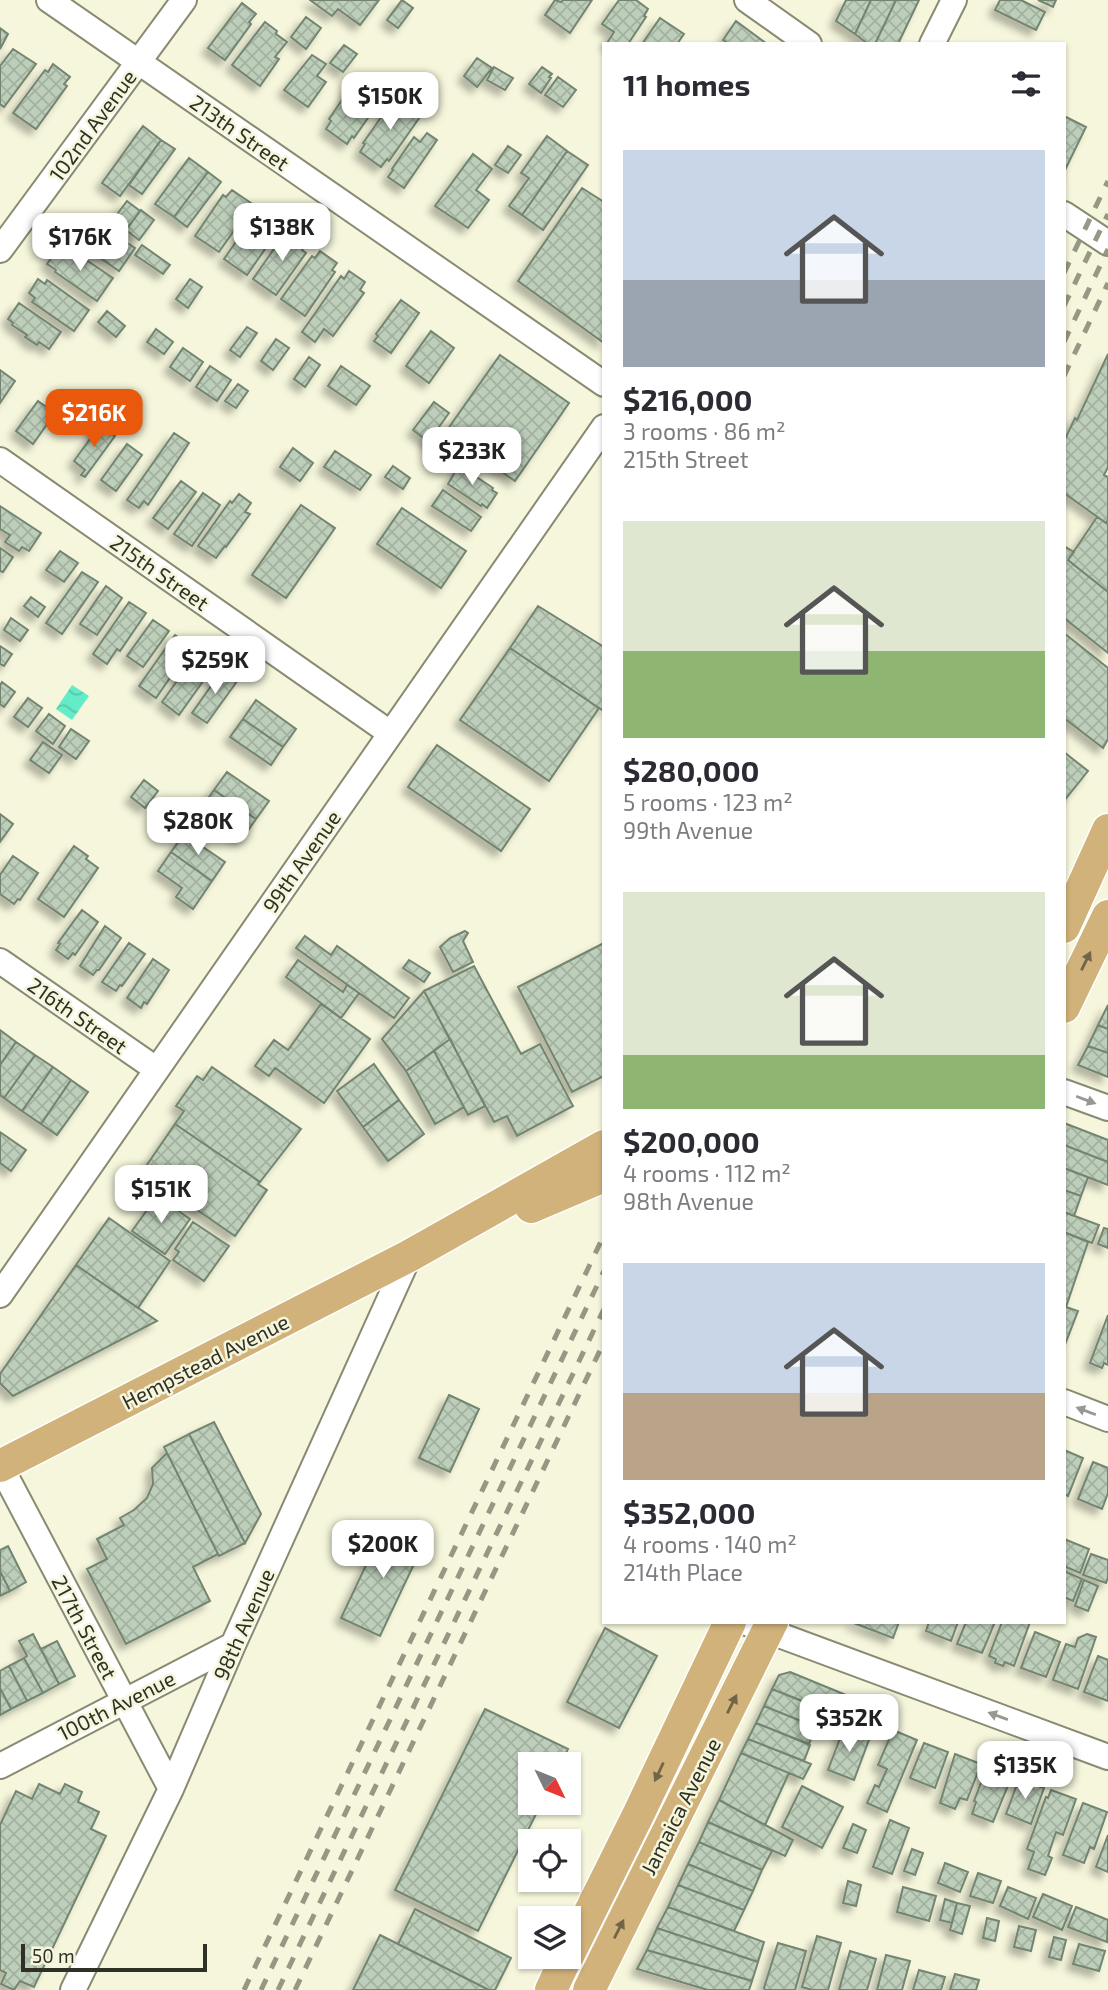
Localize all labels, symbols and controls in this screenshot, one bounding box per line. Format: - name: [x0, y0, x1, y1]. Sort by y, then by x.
- street label: 102nd Avenue: [43, 64, 141, 186]
- icon: filters: [1007, 65, 1045, 103]
- text: 11 homes: [623, 66, 750, 102]
- pin: $150K: [341, 72, 439, 132]
- text: $150K: [357, 81, 423, 109]
- street label: 213th Street: [186, 89, 294, 175]
- icon: home: [771, 196, 897, 322]
- pin: $138K: [233, 204, 331, 263]
- text: $138K: [249, 212, 315, 240]
- pin: $176K: [31, 214, 129, 273]
- text: $176K: [48, 222, 112, 250]
- text: $216,000: [623, 381, 753, 417]
- pin: $216K: [45, 390, 143, 449]
- text: $216K: [62, 398, 126, 426]
- text: 3 rooms · 86 m²: [623, 417, 785, 445]
- pin: $233K: [423, 428, 521, 487]
- text: $233K: [438, 436, 506, 464]
- text: 215th Street: [623, 445, 749, 473]
- street label: 215th Street: [106, 529, 214, 615]
- icon: home: [771, 567, 897, 693]
- pin: $259K: [166, 636, 264, 696]
- text: $259K: [181, 645, 249, 673]
- text: $280,000: [623, 752, 760, 788]
- text: 5 rooms · 123 m²: [623, 788, 793, 816]
- pin: $280K: [149, 798, 247, 857]
- street label: 99th Avenue: [257, 805, 345, 917]
- text: $280K: [163, 806, 233, 834]
- text: 99th Avenue: [623, 816, 753, 844]
- icon: home: [771, 938, 897, 1064]
- one-way arrow: [1080, 951, 1092, 971]
- street label: 216th Street: [24, 972, 132, 1058]
- one-way arrow: [1076, 1095, 1097, 1106]
- text: $200,000: [623, 1123, 760, 1159]
- text: 4 rooms · 112 m²: [623, 1159, 791, 1187]
- pin: $151K: [112, 1166, 210, 1225]
- text: $151K: [131, 1174, 191, 1202]
- text: 98th Avenue: [623, 1187, 754, 1215]
- street label: Hempstead Avenue: [117, 1308, 293, 1414]
- icon: home: [771, 1309, 897, 1435]
- one-way arrow: [1075, 1405, 1096, 1416]
- text: $352,000: [623, 1494, 755, 1530]
- pin: $200K: [334, 1520, 432, 1580]
- text: $200K: [348, 1529, 418, 1557]
- text: 4 rooms · 140 m²: [623, 1530, 797, 1558]
- text: 214th Place: [623, 1558, 743, 1586]
- street label: 98th Avenue: [207, 1564, 279, 1684]
- street label: 217th Street: [47, 1571, 123, 1683]
- street label: 100th Avenue: [53, 1665, 179, 1745]
- one-way arrow: [726, 1694, 737, 1714]
- pin: $352K: [800, 1694, 898, 1754]
- text: $352K: [815, 1703, 883, 1731]
- one-way arrow: [987, 1711, 1008, 1722]
- street label: Jamaica Avenue: [635, 1733, 725, 1879]
- pin: $135K: [976, 1742, 1074, 1801]
- text: $135K: [993, 1750, 1057, 1778]
- north arrow: [518, 1752, 581, 1815]
- map controls: [518, 1752, 581, 1969]
- one-way arrow: [653, 1762, 665, 1782]
- button: locate: [518, 1829, 581, 1892]
- button: layers: [518, 1906, 581, 1969]
- one-way arrow: [614, 1919, 625, 1939]
- scale bar: [21, 1941, 206, 1973]
- text: 50 m: [32, 1944, 75, 1967]

